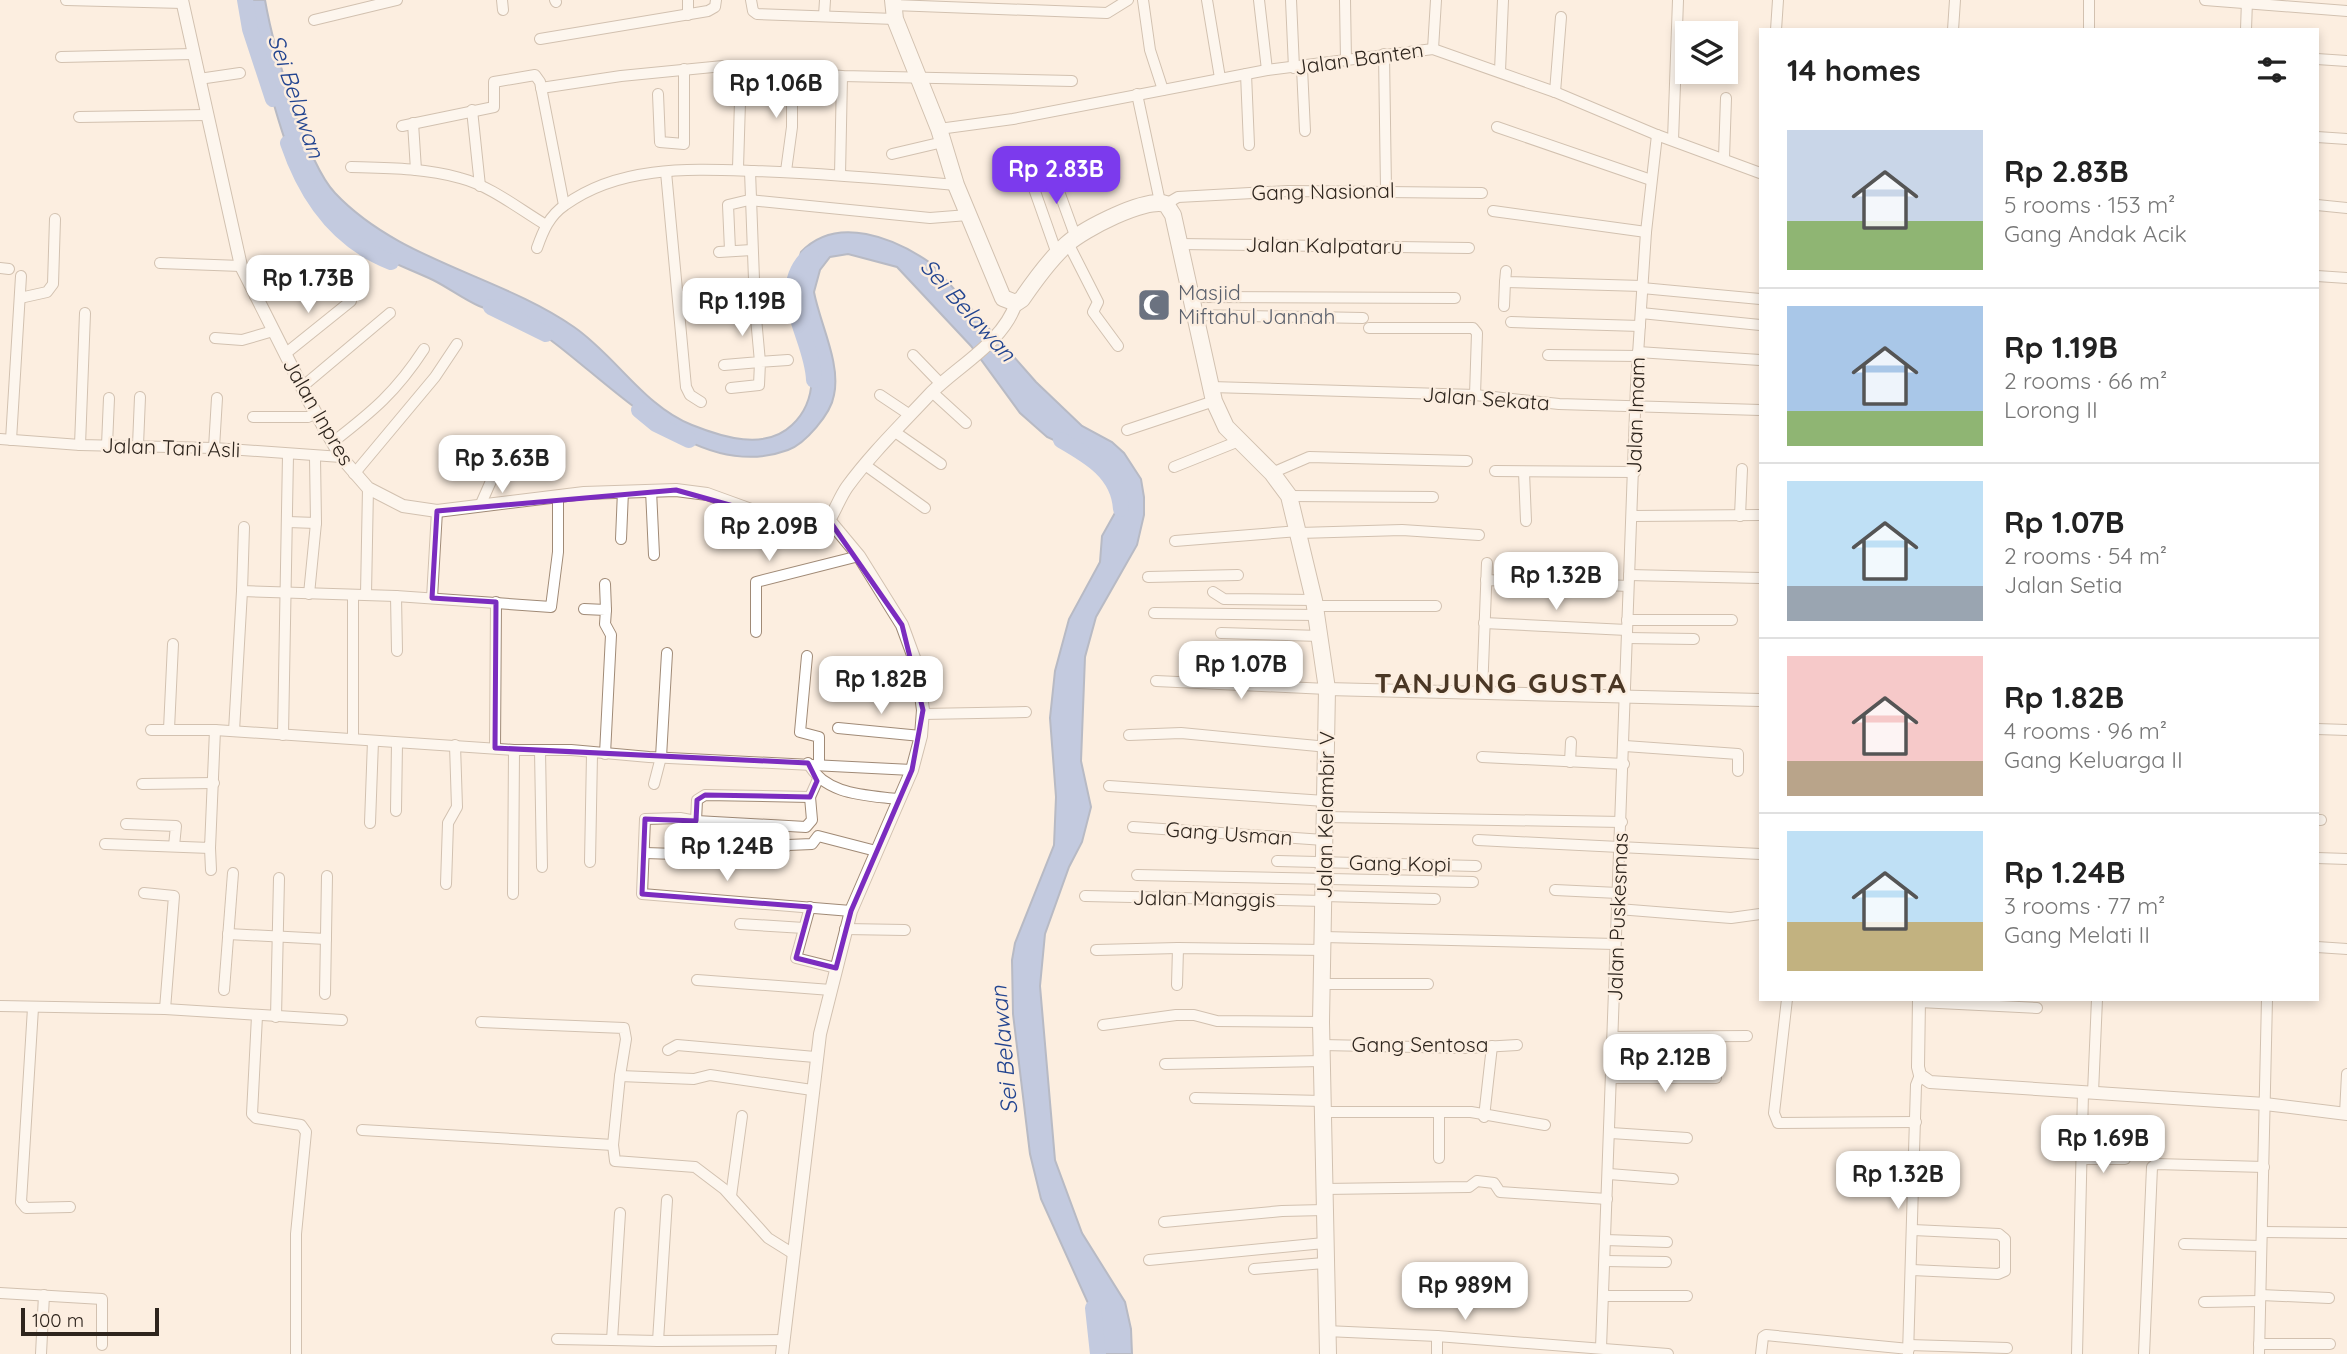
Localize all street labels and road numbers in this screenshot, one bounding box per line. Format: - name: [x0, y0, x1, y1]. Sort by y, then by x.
- street label: Jalan Banten: [1293, 36, 1425, 80]
- street label: Gang Nasional: [1251, 177, 1395, 205]
- street label: Jalan Kalpataru: [1245, 231, 1403, 259]
- street label: Jalan Inpres: [278, 353, 360, 470]
- street label: Jalan Imam: [1620, 356, 1650, 474]
- street label: Jalan Sekata: [1422, 381, 1551, 415]
- street label: Jalan Tani Asli: [101, 432, 241, 462]
- street label: Jalan Kelambir V: [1311, 731, 1339, 899]
- street label: Gang Usman: [1165, 816, 1294, 850]
- street label: Jalan Puskesmas: [1601, 832, 1633, 1002]
- street label: Gang Kopi: [1349, 849, 1451, 877]
- street label: Jalan Manggis: [1132, 884, 1276, 912]
- street label: Gang Sentosa: [1352, 1031, 1488, 1057]

